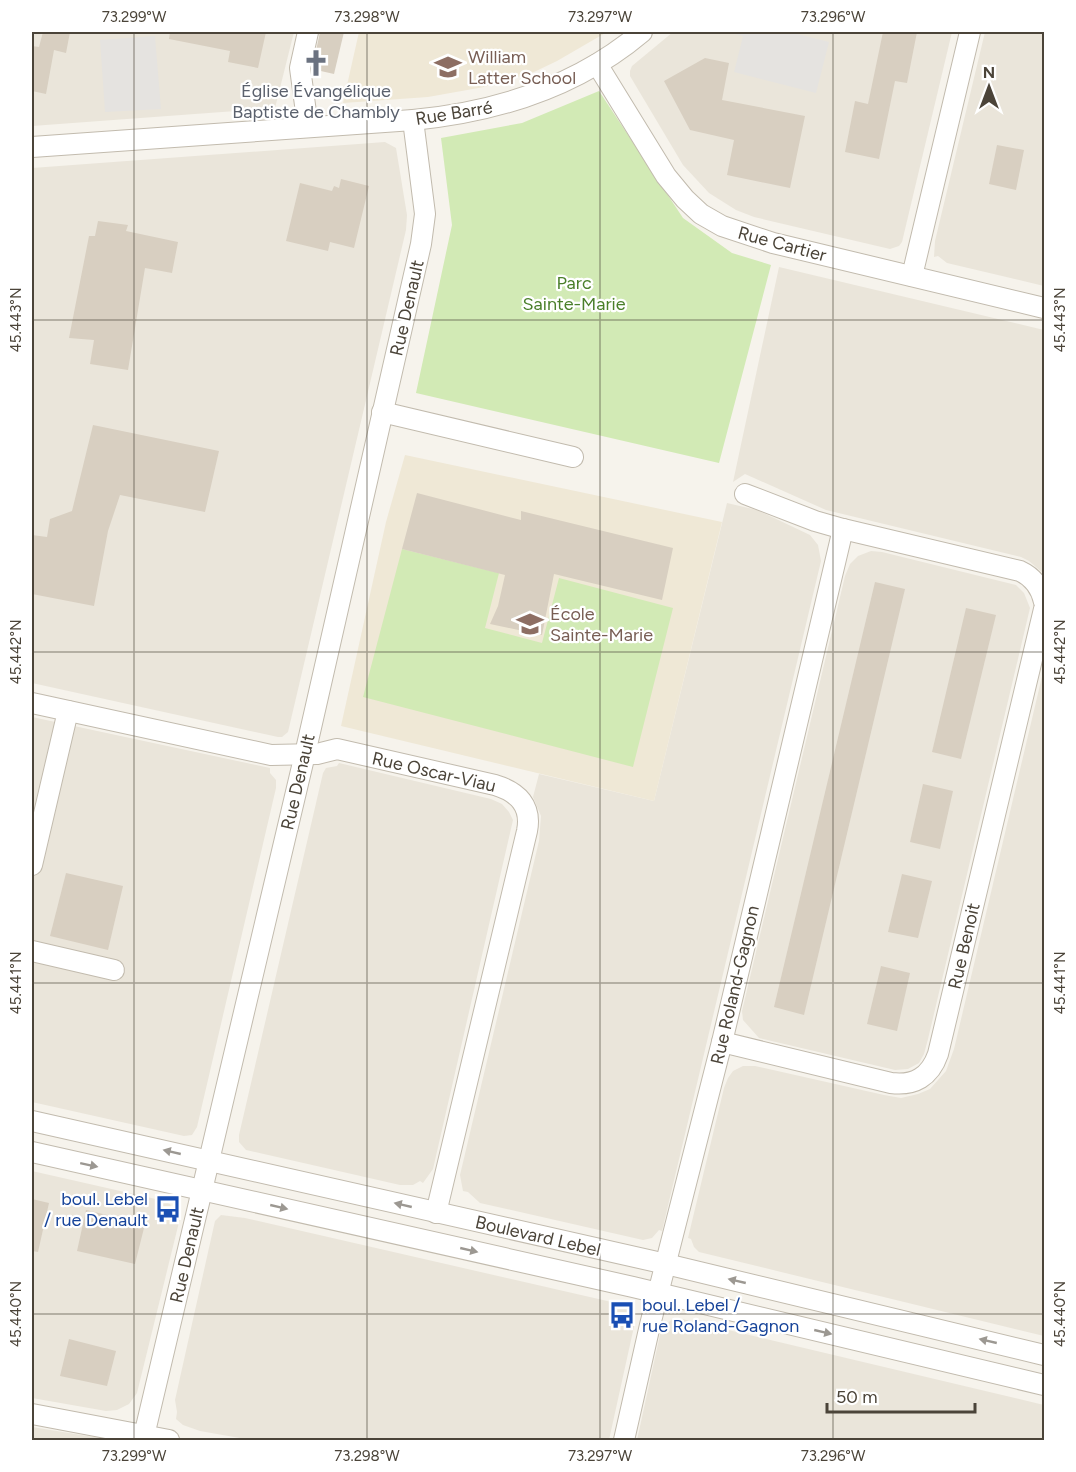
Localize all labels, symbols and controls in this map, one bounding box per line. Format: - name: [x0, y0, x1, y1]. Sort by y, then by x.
- text: 73.299°W: [102, 8, 167, 26]
- text: 73.298°W: [334, 8, 400, 26]
- text: 73.297°W: [568, 8, 633, 26]
- text: 73.296°W: [801, 8, 866, 26]
- place label: William Latter School: [468, 46, 576, 89]
- church icon: Église Évangélique Baptiste de Chambly: [301, 48, 331, 78]
- school or university icon: William Latter School: [433, 52, 463, 82]
- north arrow: [959, 57, 1019, 117]
- text: N: [983, 63, 995, 82]
- place label: Église Évangélique Baptiste de Chambly: [232, 80, 400, 123]
- street label: Rue Barré: [414, 96, 494, 130]
- street label: Rue Cartier: [735, 222, 829, 266]
- street label: Rue Denault: [385, 258, 429, 358]
- park label: Parc Sainte-Marie: [522, 272, 626, 315]
- text: 45.443°N: [7, 288, 25, 353]
- text: 45.443°N: [1051, 288, 1069, 353]
- place label: École Sainte-Marie: [550, 603, 653, 646]
- school or university icon: École Sainte-Marie: [515, 609, 545, 639]
- text: 45.442°N: [7, 619, 25, 685]
- text: 45.442°N: [1051, 619, 1069, 685]
- street label: Rue Denault: [276, 732, 320, 832]
- street label: Rue Oscar-Viau: [370, 747, 498, 797]
- street label: Rue Benoit: [943, 901, 985, 991]
- street label: Rue Roland-Gagnon: [706, 903, 764, 1067]
- text: 45.441°N: [7, 951, 25, 1015]
- text: 45.441°N: [1051, 951, 1069, 1015]
- one-way arrow: [163, 1147, 182, 1157]
- one-way arrow: [79, 1160, 98, 1170]
- place label: boul. Lebel / rue Denault: [44, 1188, 148, 1231]
- bus stop icon: boul. Lebel / rue Denault: [153, 1194, 183, 1224]
- one-way arrow: [394, 1200, 412, 1210]
- one-way arrow: [270, 1203, 289, 1212]
- street label: Rue Denault: [165, 1205, 209, 1305]
- street label: Boulevard Lebel: [473, 1211, 603, 1261]
- one-way arrow: [460, 1246, 479, 1255]
- one-way arrow: [727, 1276, 746, 1285]
- text: 45.440°N: [7, 1281, 25, 1347]
- text: 45.440°N: [1051, 1281, 1069, 1347]
- place label: boul. Lebel / rue Roland-Gagnon: [642, 1294, 799, 1337]
- bus stop icon: boul. Lebel / rue Roland-Gagnon: [607, 1300, 637, 1330]
- one-way arrow: [813, 1328, 832, 1338]
- one-way arrow: [978, 1336, 997, 1346]
- scale bar: [827, 1376, 976, 1414]
- text: 50 m: [836, 1386, 878, 1408]
- text: 73.299°W: [102, 1447, 167, 1465]
- text: 73.298°W: [334, 1447, 400, 1465]
- text: 73.297°W: [568, 1447, 633, 1465]
- text: 73.296°W: [801, 1447, 866, 1465]

